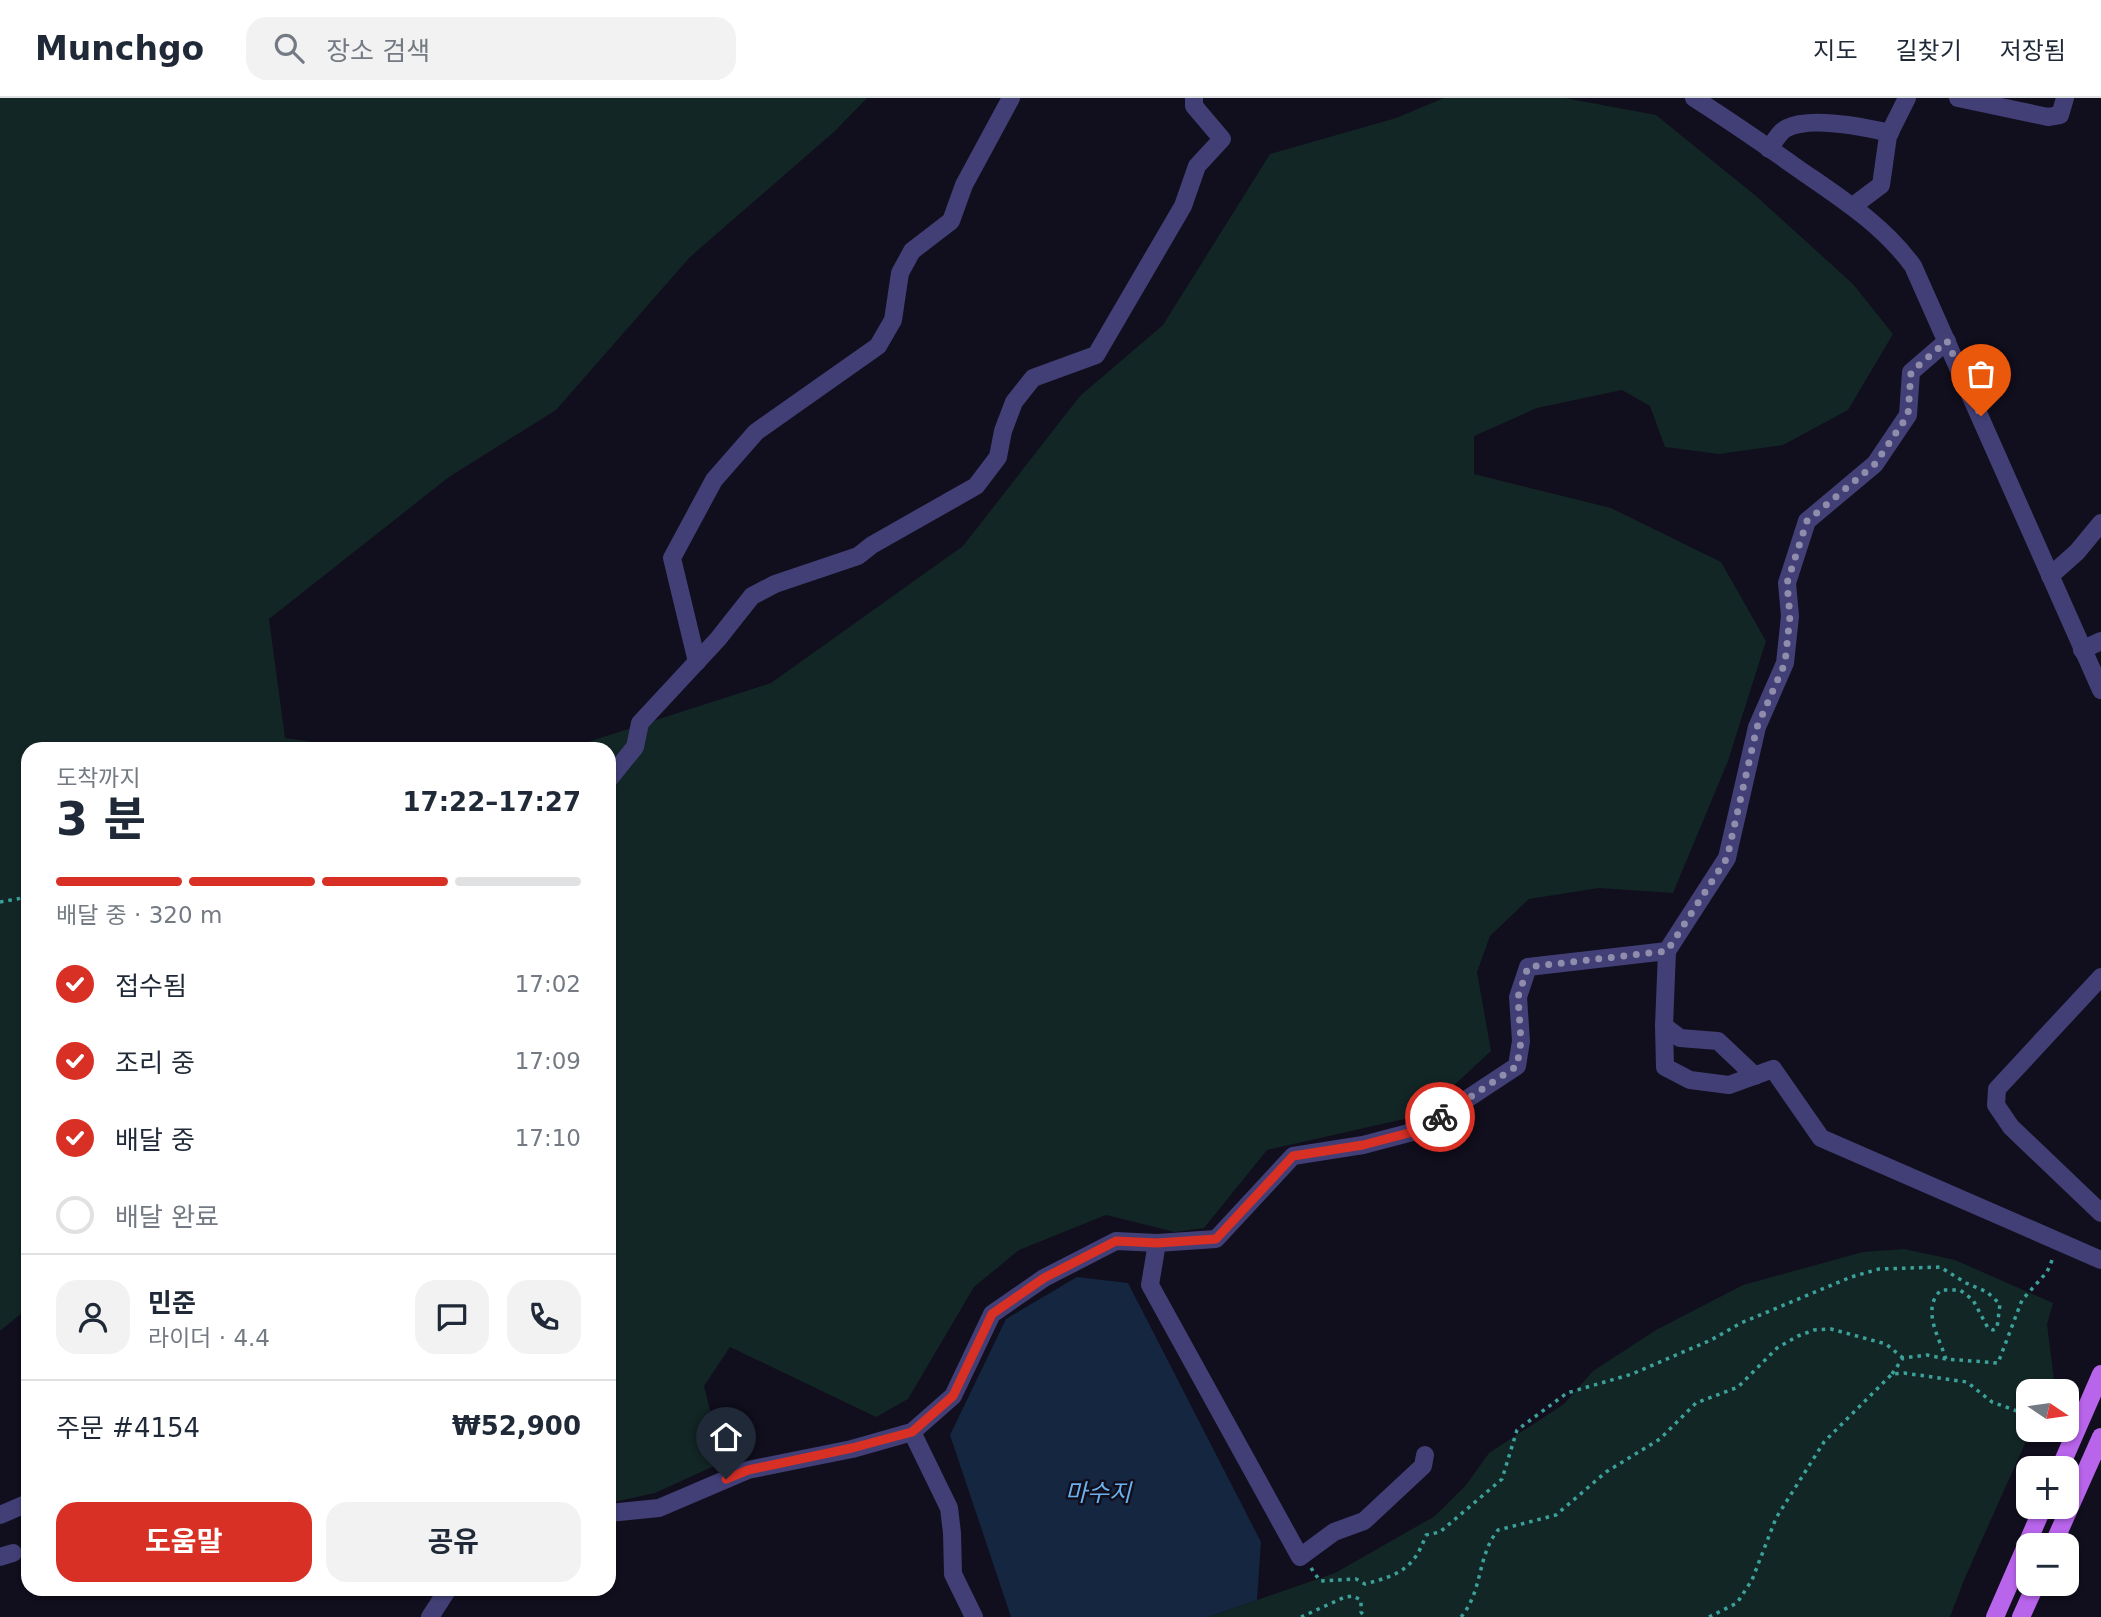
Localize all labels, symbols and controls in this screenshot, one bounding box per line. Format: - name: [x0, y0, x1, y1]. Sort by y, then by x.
- search box: [246, 17, 736, 80]
- text: Munchgo: [35, 29, 204, 68]
- icon: search: [270, 29, 308, 67]
- text: 장소 검색: [326, 36, 430, 66]
- text: 지도: [1813, 37, 1858, 65]
- text: 길찾기: [1896, 37, 1962, 65]
- text: 저장됨: [2000, 37, 2066, 65]
- pin: [1951, 344, 2011, 416]
- icon: bag: [1962, 355, 2000, 393]
- text: 도착까지: [56, 765, 141, 791]
- text: 17:22–17:27: [402, 787, 581, 817]
- text: 3 분: [56, 792, 146, 846]
- text: 배달 중 · 320 m: [56, 902, 222, 928]
- icon: check: [56, 965, 94, 1003]
- text: 접수됨: [115, 971, 187, 1001]
- text: 17:02: [515, 971, 581, 997]
- icon: check: [56, 1042, 94, 1080]
- text: 조리 중: [115, 1048, 195, 1078]
- text: 17:09: [515, 1048, 581, 1074]
- courier: [1405, 1082, 1475, 1152]
- icon: bike: [1421, 1098, 1459, 1136]
- icon: check: [56, 1119, 94, 1157]
- text: 배달 중: [115, 1125, 195, 1155]
- text: 17:10: [515, 1125, 581, 1151]
- text: 배달 완료: [115, 1202, 219, 1232]
- button: person: [56, 1280, 130, 1354]
- button: chat: [415, 1280, 489, 1354]
- button: phone: [507, 1280, 581, 1354]
- text: 민준: [148, 1288, 196, 1318]
- text: 라이더 · 4.4: [148, 1325, 270, 1351]
- north arrow: [2016, 1379, 2079, 1442]
- map controls: [2016, 1379, 2079, 1596]
- pin: [696, 1407, 756, 1479]
- text: ₩52,900: [452, 1411, 581, 1441]
- text: 주문 #4154: [56, 1413, 200, 1443]
- icon: home: [707, 1418, 745, 1456]
- button: +: [2016, 1456, 2079, 1519]
- water label: 마수지: [1065, 1479, 1133, 1507]
- button: 도움말: [56, 1502, 312, 1582]
- button: 공유: [326, 1502, 581, 1582]
- button: −: [2016, 1533, 2079, 1596]

